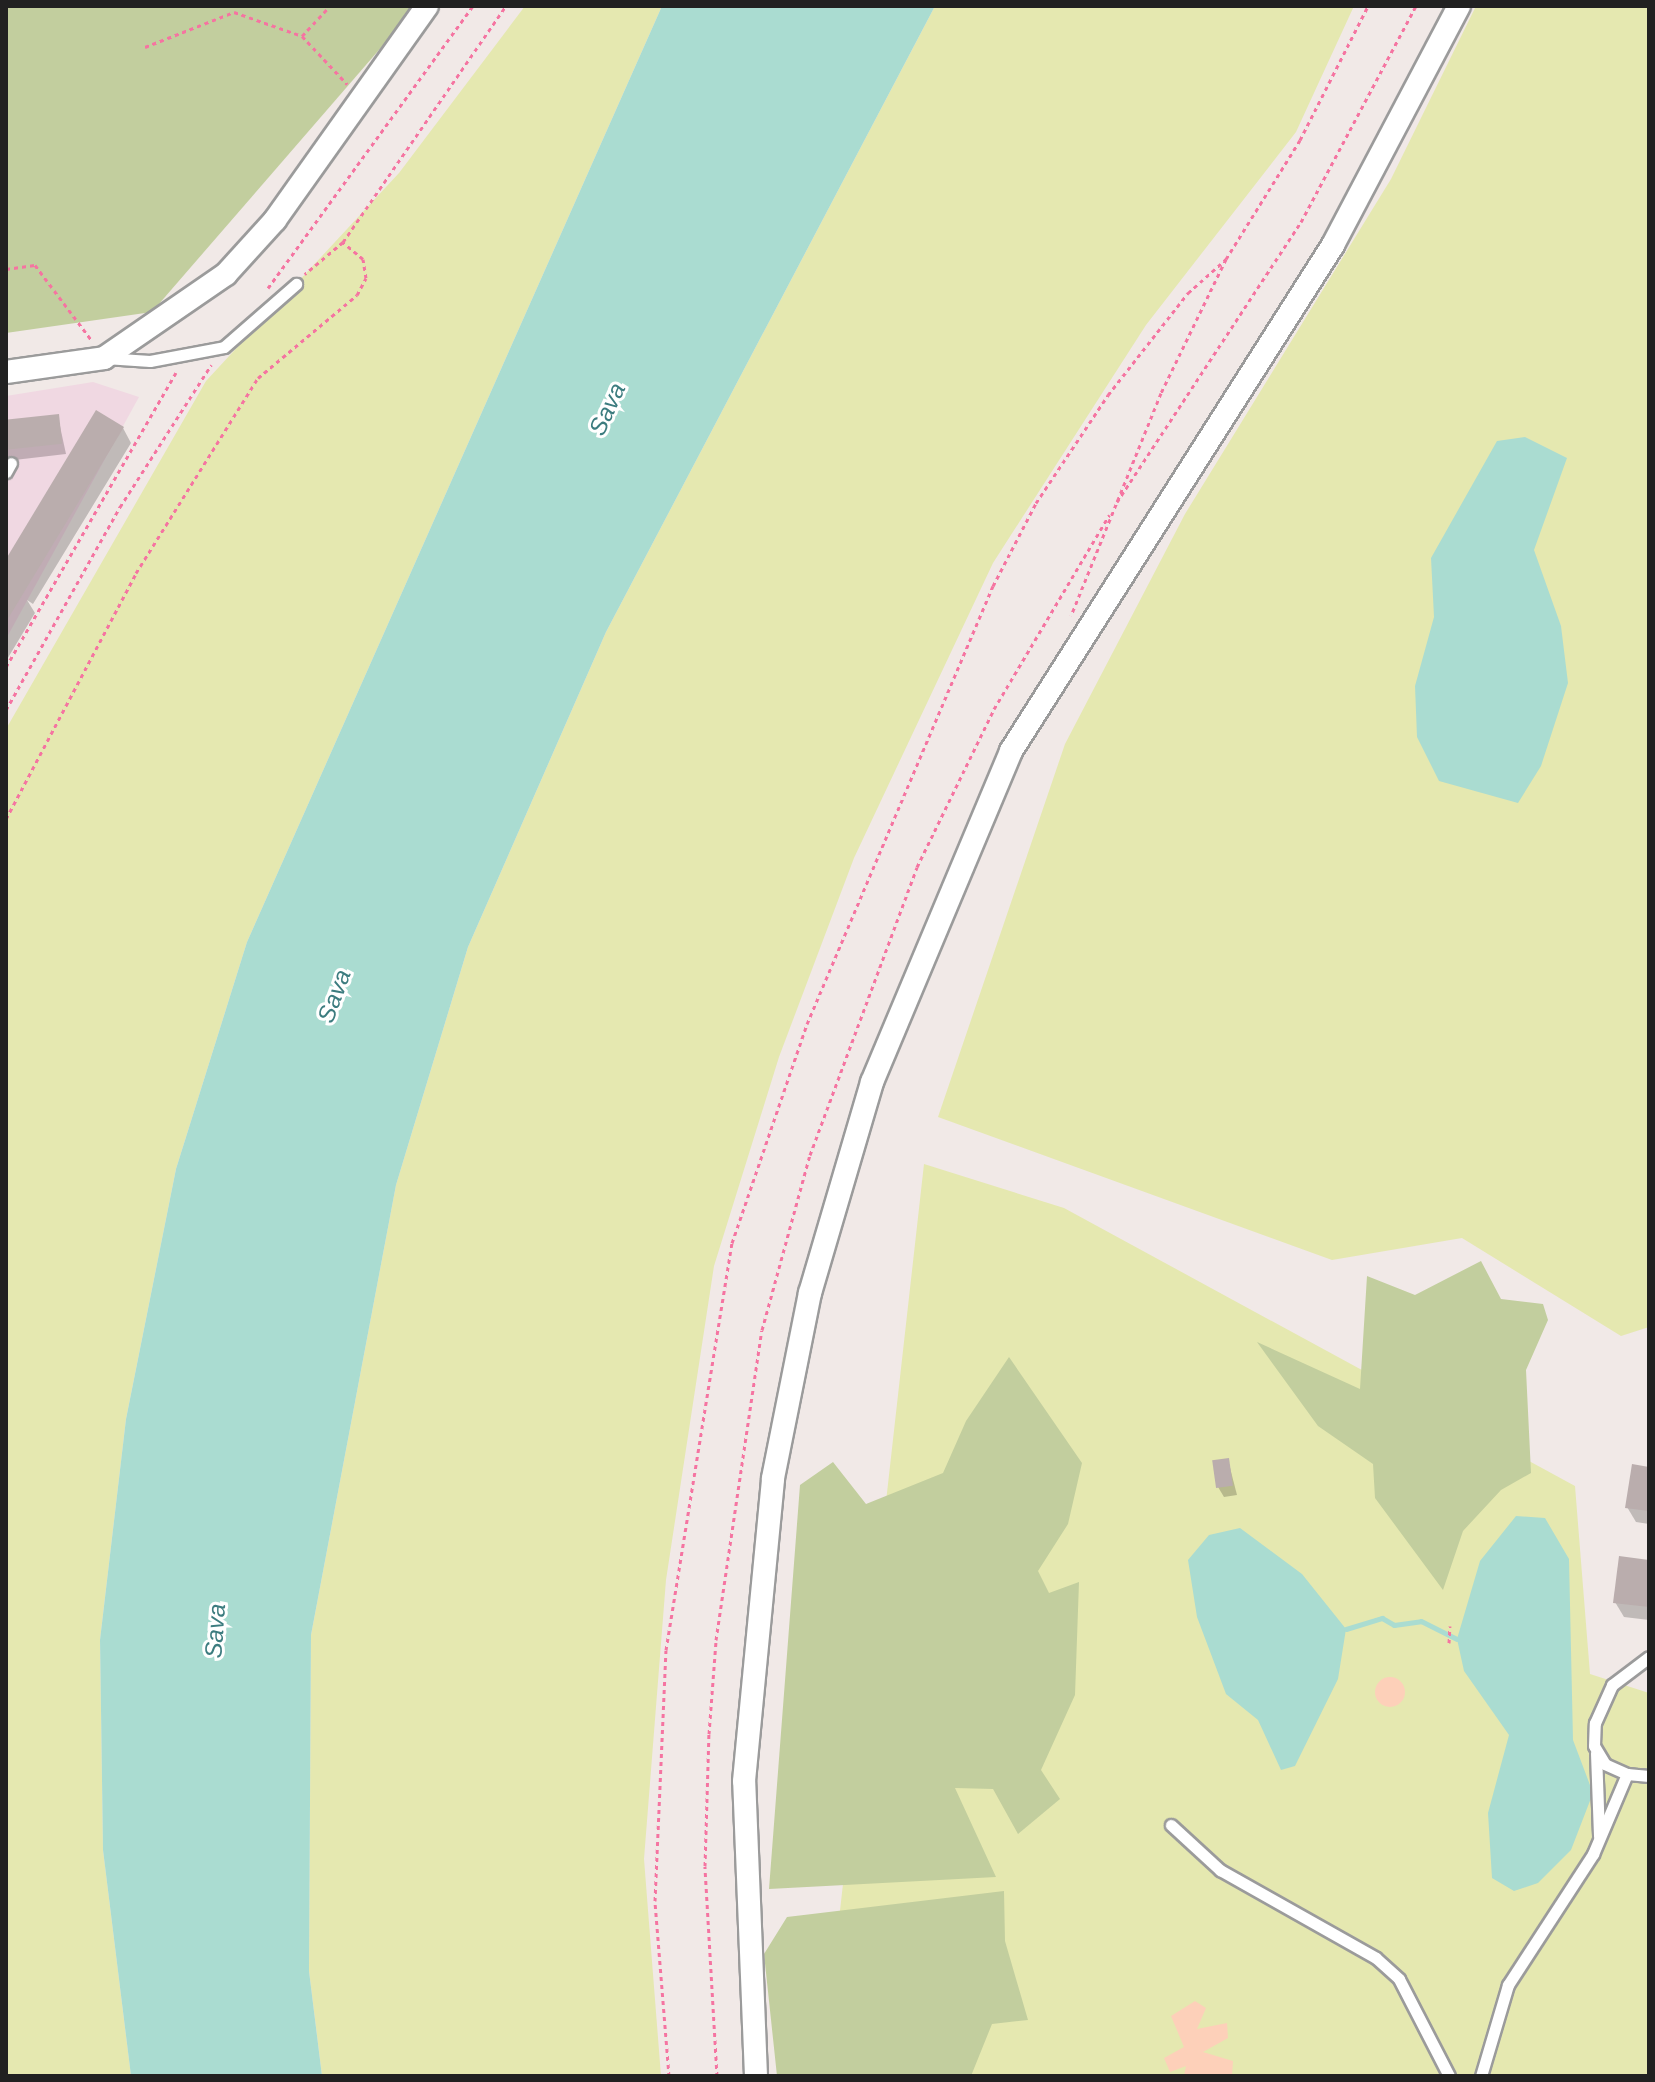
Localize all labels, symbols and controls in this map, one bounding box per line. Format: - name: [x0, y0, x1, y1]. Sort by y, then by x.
- water label: Sava: [582, 378, 632, 440]
- water label: Sava: [311, 965, 357, 1027]
- water label: Sava: [199, 1603, 231, 1659]

